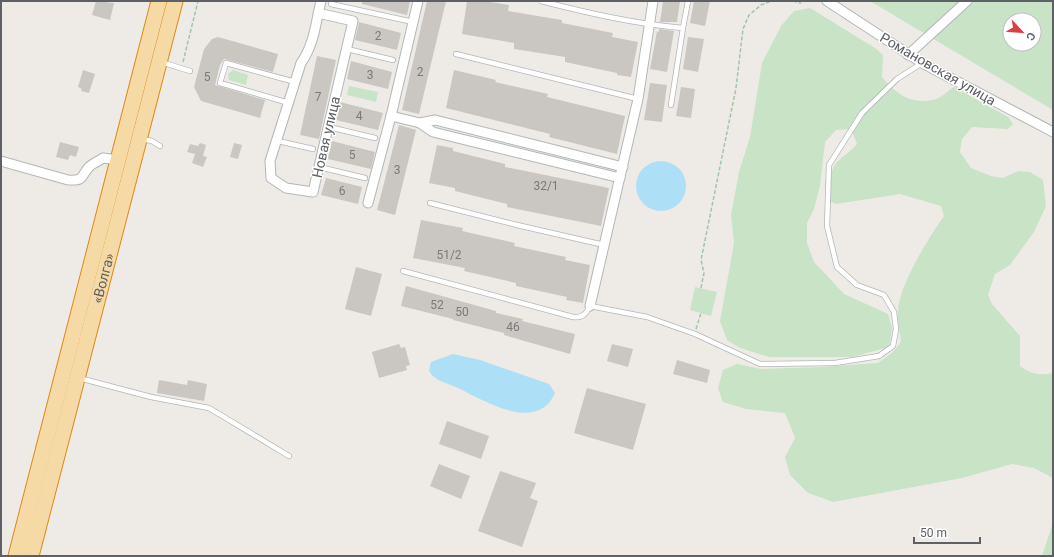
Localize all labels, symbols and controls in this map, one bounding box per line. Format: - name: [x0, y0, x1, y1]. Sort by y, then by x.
- north arrow: [1002, 12, 1042, 52]
- house number: 2: [375, 29, 382, 43]
- street label: Романовская улица: [877, 29, 999, 109]
- text: С: [1023, 30, 1038, 42]
- house number: 2: [417, 65, 424, 79]
- house number: 3: [367, 68, 373, 82]
- house number: 5: [204, 70, 211, 84]
- house number: 7: [315, 90, 322, 104]
- street label: Новая улица: [309, 95, 343, 179]
- house number: 4: [356, 109, 363, 123]
- house number: 5: [349, 148, 356, 162]
- house number: 3: [394, 163, 400, 177]
- house number: 32/1: [533, 179, 559, 193]
- house number: 6: [339, 184, 346, 198]
- house number: 51/2: [436, 248, 462, 262]
- street label: «Волга»: [89, 251, 117, 305]
- house number: 52: [430, 298, 444, 312]
- house number: 50: [455, 305, 469, 319]
- house number: 46: [506, 320, 520, 334]
- scale bar: [914, 519, 980, 545]
- text: 50 m: [920, 526, 947, 540]

